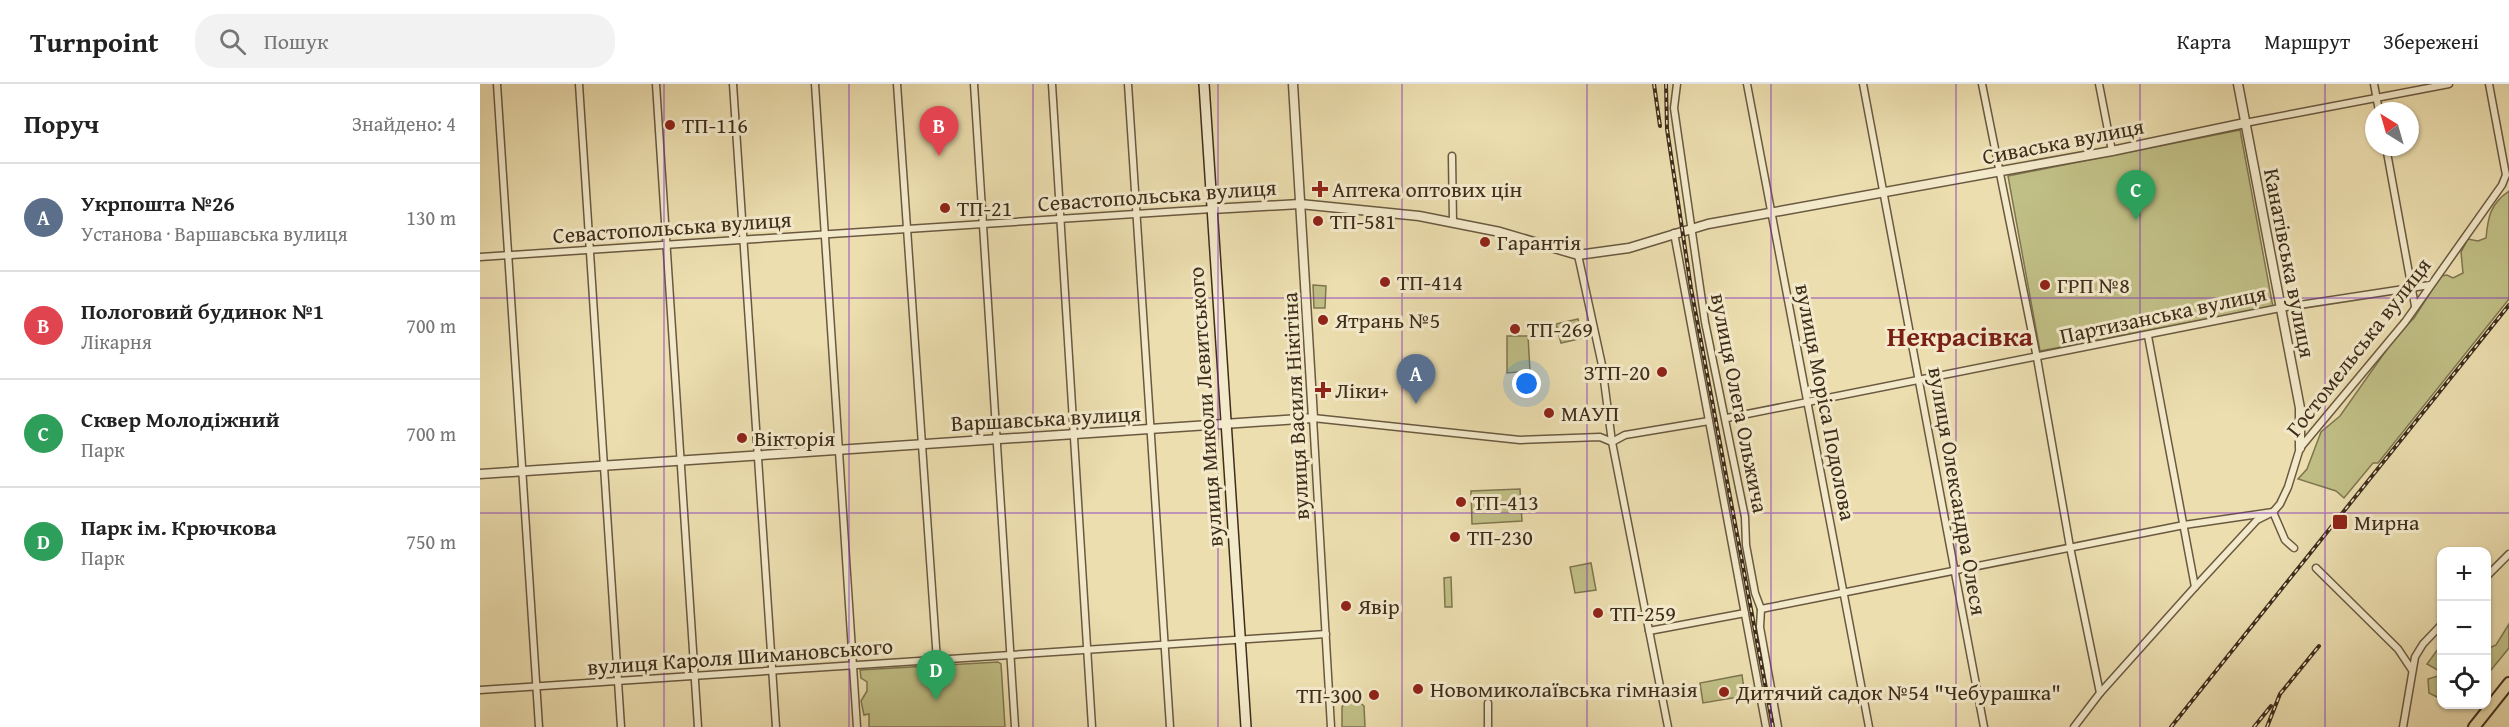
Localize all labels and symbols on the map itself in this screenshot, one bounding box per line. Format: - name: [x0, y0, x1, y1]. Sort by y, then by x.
- north arrow: [2365, 102, 2419, 156]
- pin: B: [920, 106, 958, 156]
- place label: ТП-116: [682, 109, 748, 141]
- street label: Сиваська вулиця: [1979, 110, 2147, 172]
- marker: ТП-116: [663, 118, 677, 132]
- street label: Канатівська вулиця: [2256, 165, 2324, 361]
- pin: C: [2116, 170, 2156, 220]
- street label: Севастопольська вулиця: [1037, 171, 1277, 219]
- place label: Аптека оптових цін: [1332, 173, 1523, 205]
- marker: Аптека оптових цін: [1313, 182, 1327, 196]
- place label: ТП-21: [957, 192, 1012, 224]
- marker: ТП-21: [938, 201, 952, 215]
- street label: Севастопольська вулиця: [552, 203, 792, 251]
- place label: ТП-581: [1330, 205, 1396, 237]
- marker: ТП-581: [1311, 214, 1325, 228]
- place label: Гарантія: [1497, 226, 1581, 258]
- marker: Гарантія: [1478, 235, 1492, 249]
- street label: Гостомельська вулиця: [2278, 251, 2438, 443]
- street label: вулиця Миколи Левитського: [1179, 266, 1231, 548]
- place label: ТП-414: [1397, 266, 1463, 298]
- place label: ГРП №8: [2057, 269, 2130, 301]
- marker: ТП-414: [1378, 275, 1392, 289]
- street label: Партизанська вулиця: [2057, 276, 2269, 352]
- marker: ГРП №8: [2038, 278, 2052, 292]
- street label: вулиця Моріса Подолова: [1787, 281, 1865, 524]
- street label: вулиця Олега Ольжича: [1703, 290, 1777, 516]
- street label: вулиця Василя Нікітіна: [1273, 291, 1317, 521]
- place label: Ятрань №5: [1334, 304, 1440, 336]
- marker: Ятрань №5: [1316, 313, 1330, 327]
- place label: ТП-269: [1527, 313, 1593, 345]
- district label: Некрасівка: [1887, 315, 2034, 356]
- marker: ТП-269: [1508, 322, 1522, 336]
- pin: A: [1396, 354, 1436, 404]
- place label: ЗТП-20: [1583, 356, 1650, 388]
- street label: вулиця Олександра Олеся: [1920, 364, 1996, 618]
- marker: ЗТП-20: [1655, 365, 1669, 379]
- your location: [1512, 369, 1541, 398]
- place label: Ліки+: [1335, 374, 1389, 406]
- marker: Ліки+: [1316, 383, 1330, 397]
- street label: Варшавська вулиця: [950, 397, 1142, 439]
- place label: МАУП: [1561, 397, 1619, 429]
- marker: МАУП: [1542, 406, 1556, 420]
- place label: Вікторія: [754, 422, 835, 454]
- marker: Вікторія: [735, 431, 749, 445]
- place label: ТП-413: [1473, 486, 1539, 518]
- marker: ТП-413: [1454, 495, 1468, 509]
- place label: Мирна: [2354, 506, 2420, 538]
- marker: Мирна: [2331, 513, 2349, 531]
- place label: ТП-230: [1467, 521, 1533, 553]
- marker: ТП-230: [1448, 530, 1462, 544]
- place label: Явір: [1357, 590, 1400, 622]
- place label: ТП-259: [1610, 597, 1676, 629]
- marker: Явір: [1339, 599, 1353, 613]
- marker: ТП-259: [1591, 606, 1605, 620]
- street label: вулиця Кароля Шимановського: [586, 629, 894, 683]
- pin: D: [916, 650, 956, 700]
- place label: Новомиколаївська гімназія: [1430, 673, 1698, 705]
- place label: Дитячий садок №54 "Чебурашка": [1735, 676, 2061, 708]
- place label: ТП-300: [1296, 679, 1362, 711]
- marker: Новомиколаївська гімназія: [1411, 682, 1425, 696]
- marker: Дитячий садок №54 "Чебурашка": [1717, 685, 1731, 699]
- marker: ТП-300: [1367, 688, 1381, 702]

